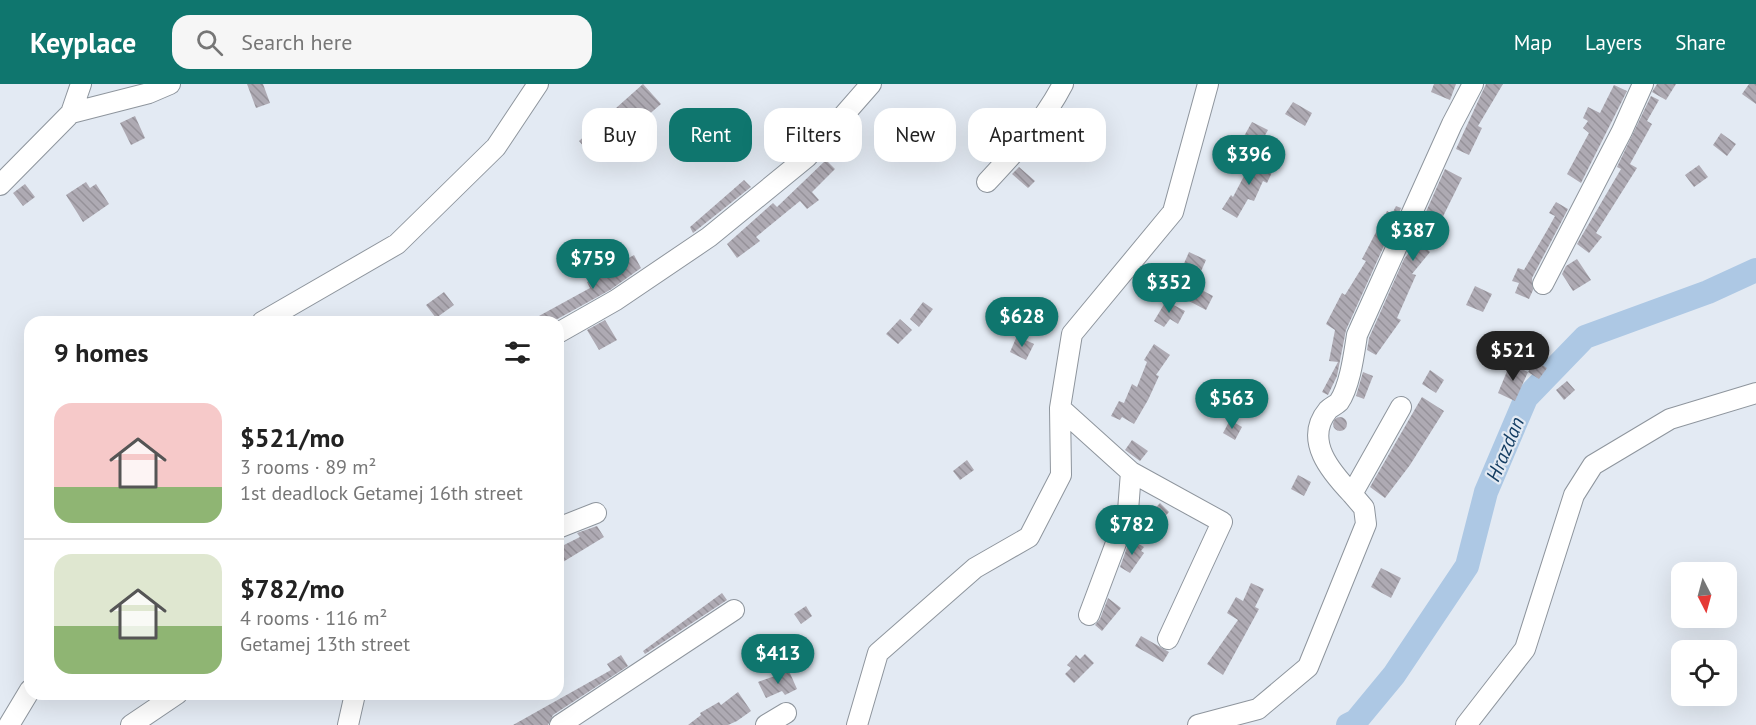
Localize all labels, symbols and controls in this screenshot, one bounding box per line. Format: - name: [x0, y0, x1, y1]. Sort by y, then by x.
- search box: [172, 15, 592, 69]
- text: Keyplace: [30, 24, 136, 61]
- icon: search: [193, 26, 226, 59]
- text: Search here: [241, 28, 352, 56]
- text: Map: [1514, 29, 1552, 56]
- text: Layers: [1585, 29, 1642, 56]
- text: Share: [1675, 29, 1726, 56]
- chip: Buy: [582, 108, 657, 162]
- chip: Rent: [669, 108, 752, 162]
- chip: Filters: [764, 108, 862, 162]
- chip: New: [874, 108, 956, 162]
- chip: Apartment: [968, 108, 1106, 162]
- pin: $396: [1213, 135, 1285, 186]
- text: $396: [1226, 141, 1272, 167]
- pin: $387: [1377, 211, 1449, 262]
- text: $387: [1390, 217, 1436, 243]
- pin: $759: [557, 239, 629, 290]
- text: $759: [570, 245, 616, 271]
- pin: $352: [1133, 263, 1205, 314]
- text: $352: [1146, 269, 1192, 295]
- pin: $628: [986, 297, 1058, 348]
- text: $628: [999, 303, 1045, 329]
- pin: $521: [1477, 331, 1549, 382]
- text: 9 homes: [54, 336, 149, 369]
- icon: filters: [501, 336, 534, 369]
- text: $521: [1490, 337, 1536, 363]
- pin: $563: [1196, 379, 1268, 430]
- text: $563: [1209, 385, 1255, 411]
- water label: Hrazdan: [1480, 413, 1530, 485]
- text: $521/mo: [240, 421, 344, 454]
- icon: home: [102, 427, 174, 499]
- text: 3 rooms · 89 m²: [240, 454, 376, 480]
- text: 1st deadlock Getamej 16th street: [240, 480, 523, 506]
- pin: $782: [1096, 505, 1168, 556]
- text: $782: [1109, 511, 1155, 537]
- north arrow: [1671, 562, 1737, 628]
- map controls: [1671, 562, 1737, 706]
- text: $782/mo: [240, 572, 344, 605]
- icon: home: [102, 578, 174, 650]
- text: 4 rooms · 116 m²: [240, 605, 387, 631]
- text: Getamej 13th street: [240, 631, 410, 657]
- pin: $413: [742, 634, 814, 685]
- text: $413: [755, 640, 801, 666]
- button: locate: [1671, 640, 1737, 706]

